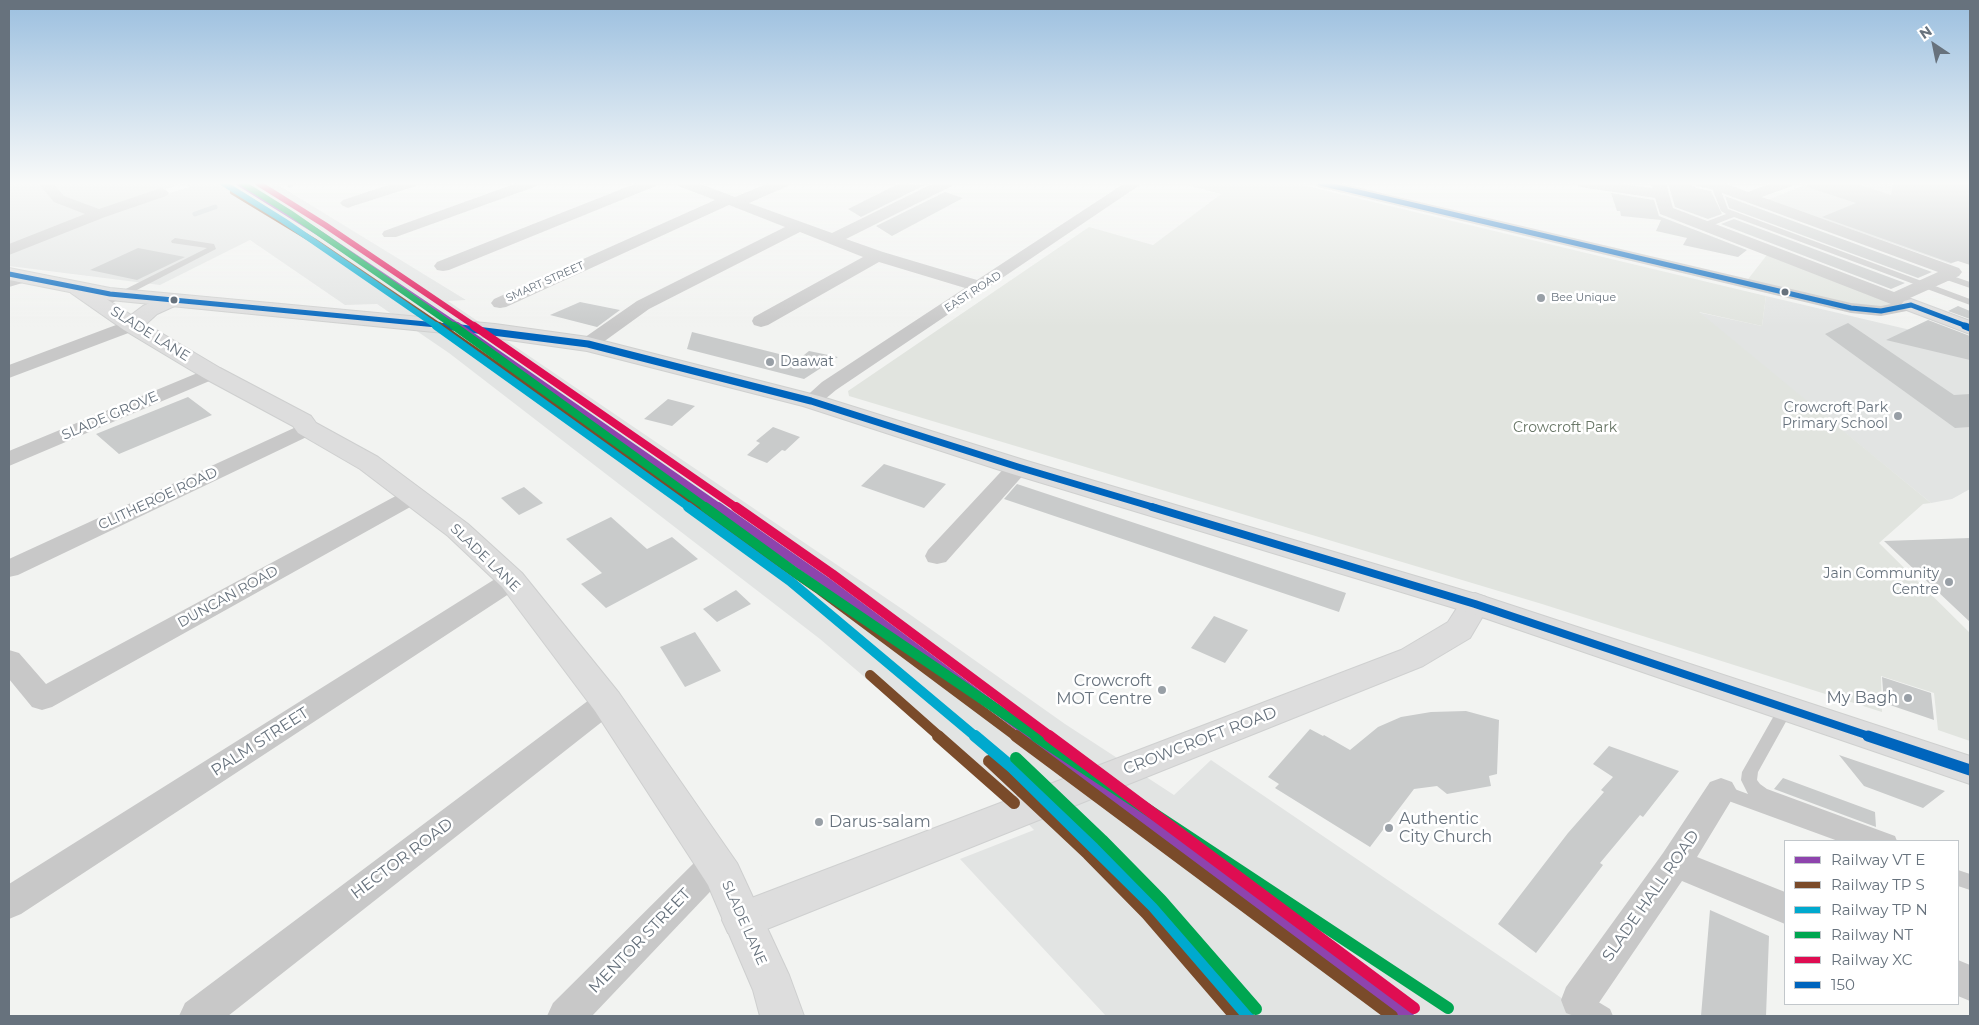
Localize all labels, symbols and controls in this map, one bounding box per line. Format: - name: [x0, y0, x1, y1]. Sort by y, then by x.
- north arrow: [1909, 20, 1959, 70]
- text: N: [1916, 22, 1935, 43]
- street label: SMART STREET: [504, 259, 586, 305]
- street label: EAST ROAD: [942, 269, 1004, 315]
- unlabelled marker: [1780, 287, 1790, 297]
- place label: Bee Unique: [1551, 291, 1616, 305]
- marker: Bee Unique: [1535, 292, 1547, 304]
- unlabelled marker: [169, 295, 179, 305]
- street label: SLADE LANE: [107, 303, 193, 365]
- place label: Daawat: [780, 354, 834, 370]
- marker: Daawat: [764, 356, 776, 368]
- street label: SLADE GROVE: [59, 388, 161, 444]
- place label: Crowcroft Park Primary School: [1782, 400, 1888, 432]
- marker: Crowcroft Park Primary School: [1892, 410, 1904, 422]
- park label: Crowcroft Park: [1513, 420, 1617, 436]
- street label: CLITHEROE ROAD: [96, 464, 220, 534]
- street label: SLADE LANE: [447, 521, 523, 595]
- street label: DUNCAN ROAD: [175, 562, 281, 632]
- place label: Jain Community Centre: [1823, 566, 1939, 598]
- marker: Jain Community Centre: [1943, 576, 1955, 588]
- place label: Crowcroft MOT Centre: [1056, 671, 1152, 709]
- marker: Crowcroft MOT Centre: [1156, 684, 1168, 696]
- place label: My Bagh: [1827, 688, 1898, 708]
- marker: My Bagh: [1902, 692, 1914, 704]
- street label: PALM STREET: [208, 703, 312, 781]
- street label: CROWCROFT ROAD: [1121, 703, 1279, 779]
- place label: Authentic City Church: [1399, 809, 1492, 847]
- place label: Darus-salam: [829, 812, 931, 832]
- street label: HECTOR ROAD: [347, 814, 457, 904]
- marker: Darus-salam: [813, 816, 825, 828]
- marker: Authentic City Church: [1383, 822, 1395, 834]
- street label: SLADE HALL ROAD: [1598, 827, 1704, 965]
- legend: [1784, 840, 1959, 1005]
- text: Railway VT E: [1831, 850, 1925, 869]
- text: Railway TP S: [1831, 875, 1925, 894]
- street label: SLADE LANE: [718, 878, 770, 968]
- street label: MENTOR STREET: [585, 885, 695, 997]
- text: Railway TP N: [1831, 900, 1928, 919]
- text: Railway NT: [1831, 925, 1913, 944]
- text: Railway XC: [1831, 950, 1912, 969]
- text: 150: [1831, 975, 1855, 994]

